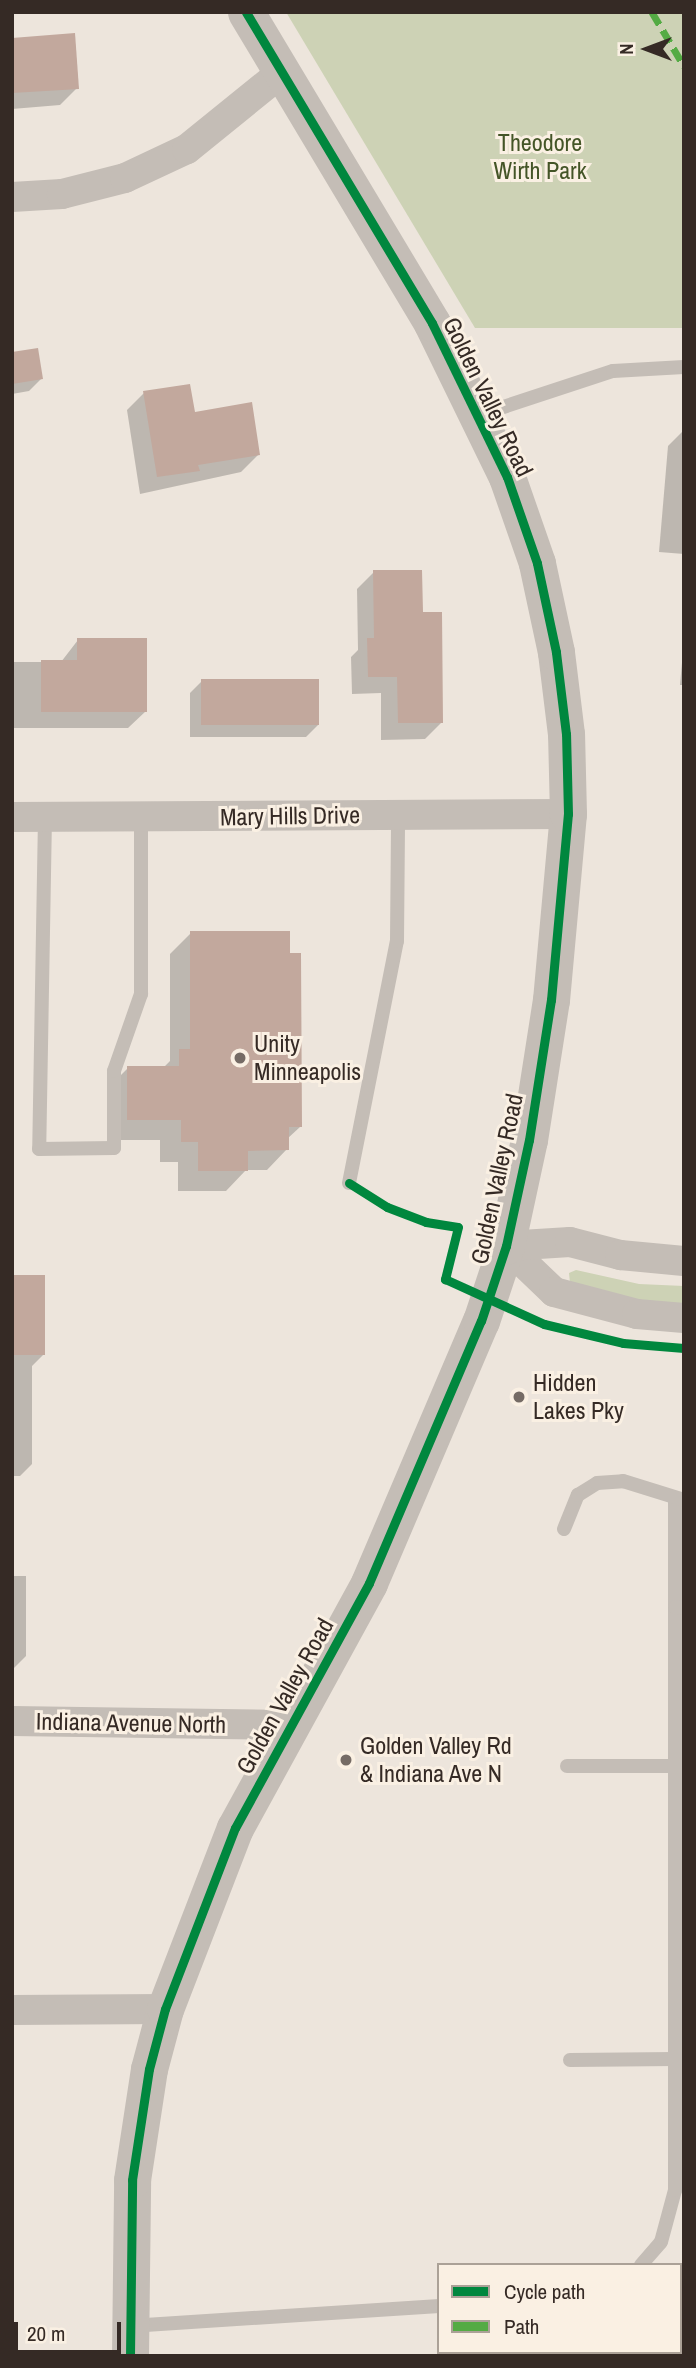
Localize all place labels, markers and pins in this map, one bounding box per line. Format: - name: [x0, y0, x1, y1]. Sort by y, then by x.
- place label: Unity Minneapolis: [254, 1030, 361, 1086]
- marker: Unity Minneapolis: [232, 1050, 248, 1066]
- place label: Hidden Lakes Pky: [533, 1369, 624, 1425]
- marker: Hidden Lakes Pky: [511, 1389, 527, 1405]
- place label: Golden Valley Rd & Indiana Ave N: [360, 1732, 512, 1788]
- marker: Golden Valley Rd & Indiana Ave N: [338, 1752, 354, 1768]

